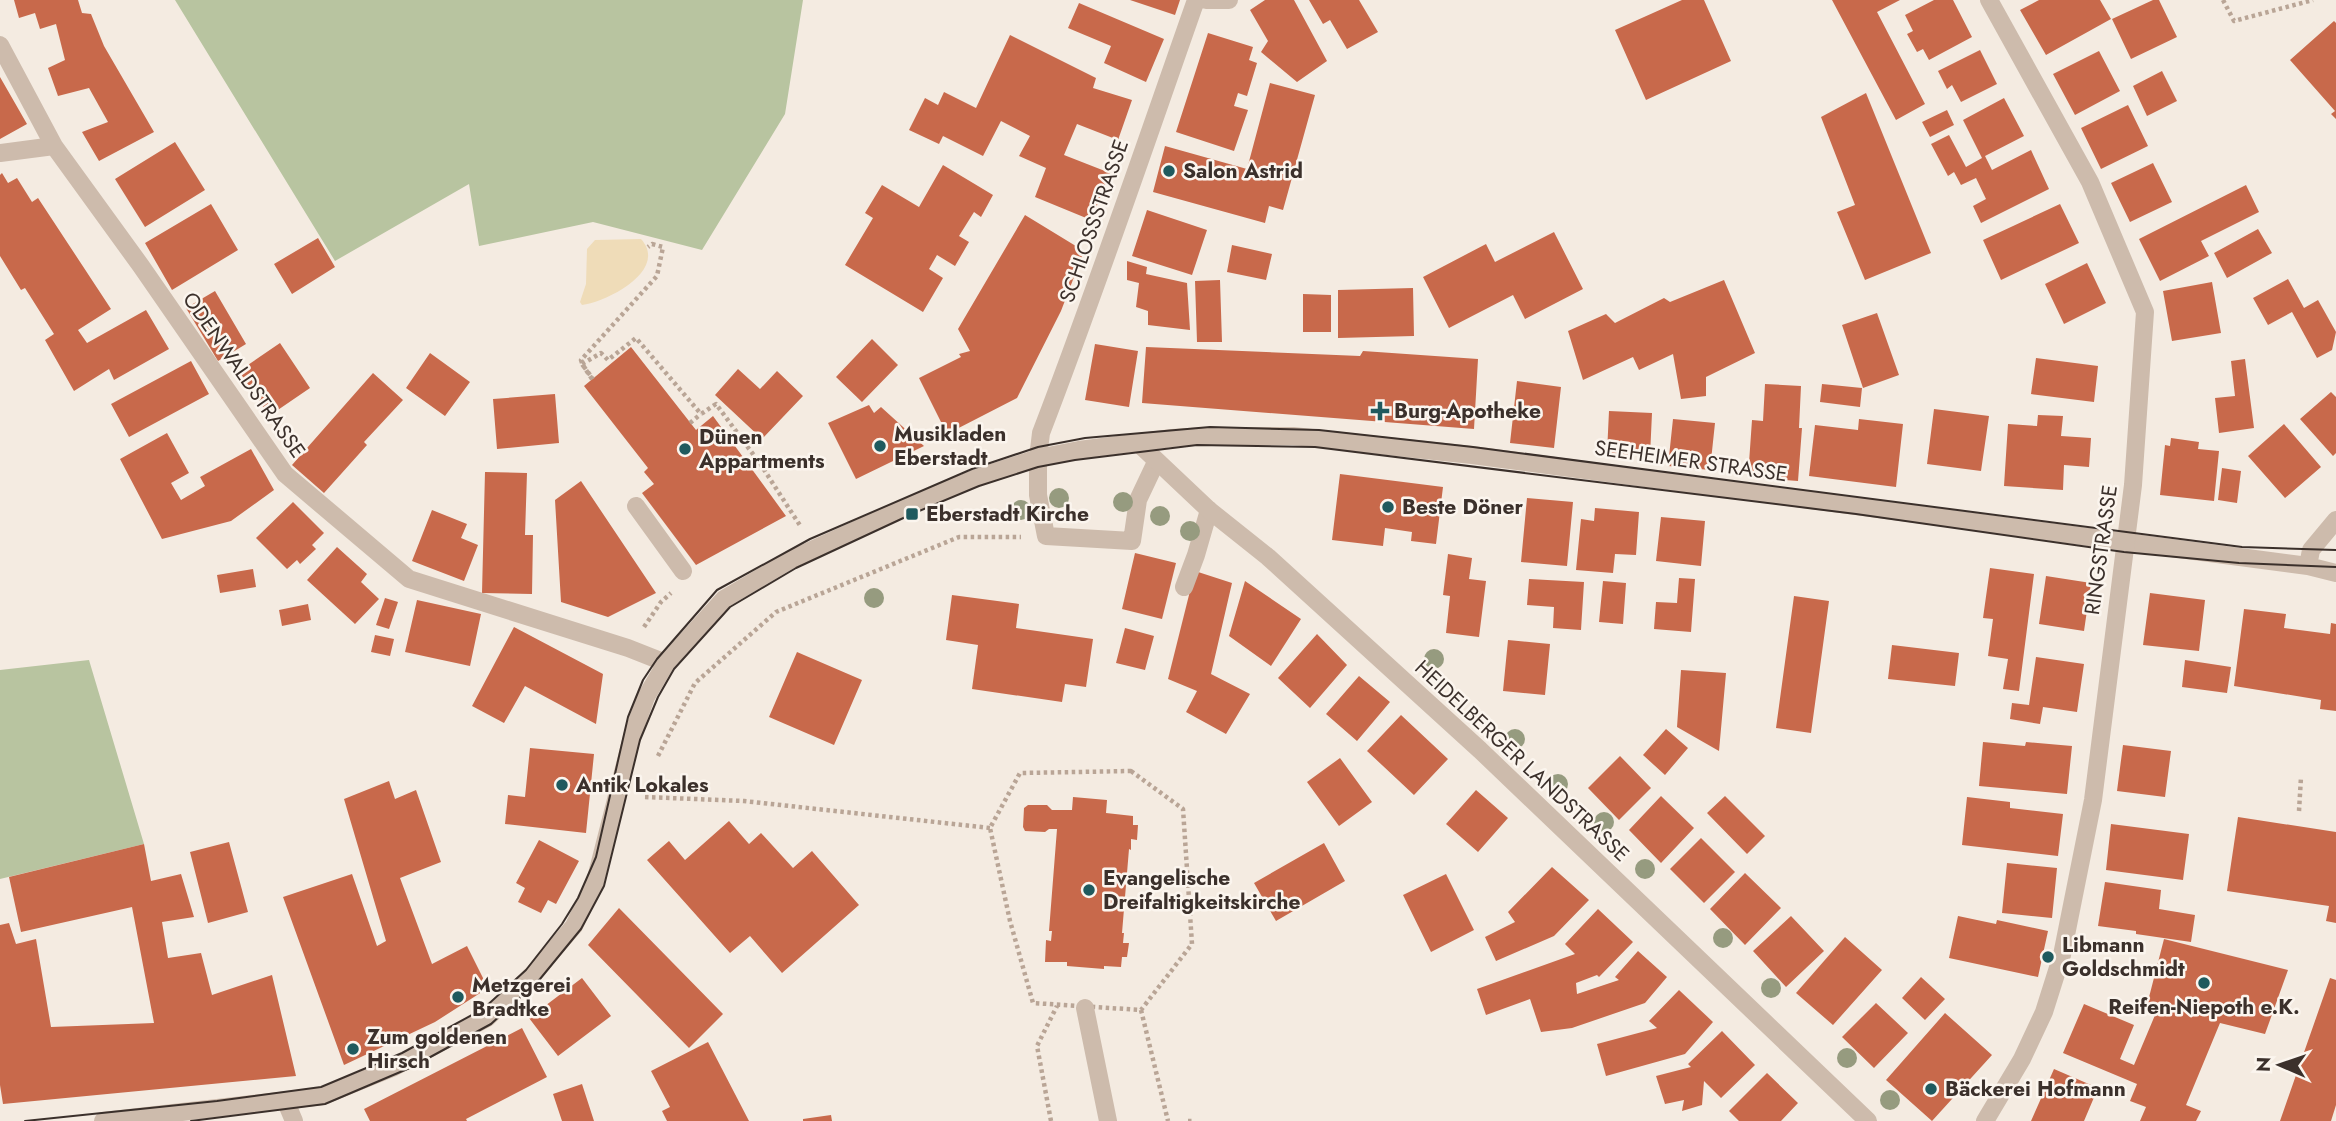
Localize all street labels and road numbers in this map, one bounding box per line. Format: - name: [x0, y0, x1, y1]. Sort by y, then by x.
- street label: SCHLOSSSTRASSE: [1052, 135, 1136, 307]
- street label: ODENWALDSTRASSE: [175, 286, 313, 464]
- street label: SEEHEIMER STRASSE: [1593, 433, 1789, 489]
- street label: RINGSTRASSE: [2077, 483, 2125, 617]
- street label: HEIDELBERGER LANDSTRASSE: [1408, 653, 1636, 869]

